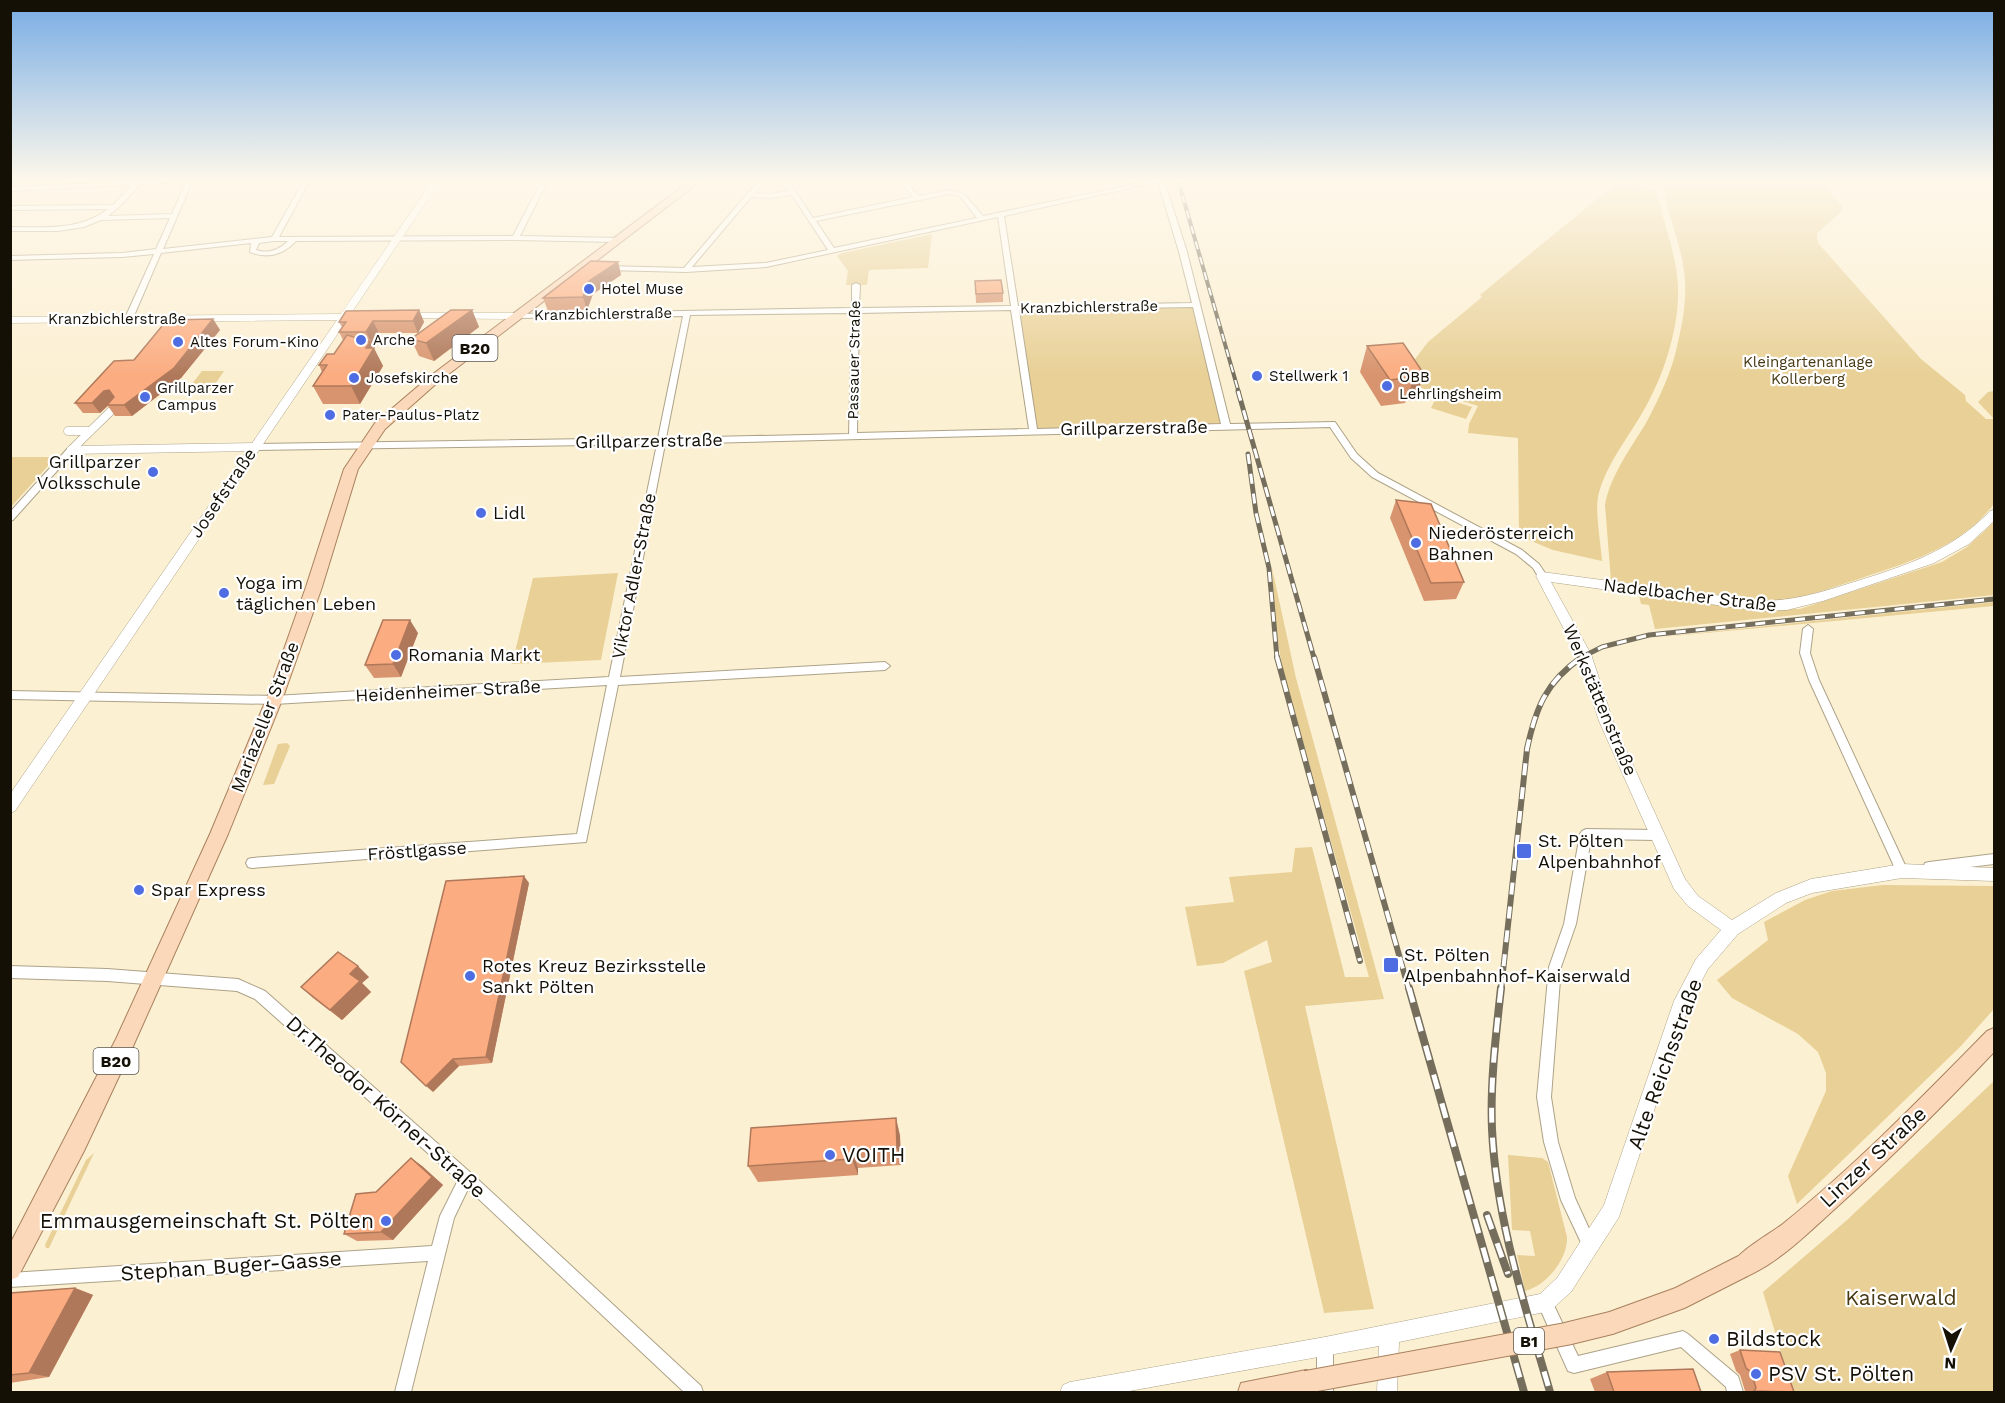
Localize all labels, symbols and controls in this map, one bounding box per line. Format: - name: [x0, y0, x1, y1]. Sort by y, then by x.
- place label: Hotel Muse: [601, 280, 683, 298]
- marker: Hotel Muse: [582, 282, 596, 296]
- street label: Kranzbichlerstraße: [1020, 297, 1158, 317]
- street label: Passauer Straße: [844, 300, 864, 420]
- street label: Kranzbichlerstraße: [534, 304, 672, 324]
- street label: Kranzbichlerstraße: [48, 310, 186, 328]
- place label: Arche: [373, 331, 415, 349]
- place label: Altes Forum-Kino: [190, 333, 319, 351]
- marker: Arche: [354, 333, 368, 347]
- marker: Altes Forum-Kino: [171, 335, 185, 349]
- road number: B20: [452, 335, 498, 361]
- park label: Kleingartenanlage Kollerberg: [1743, 353, 1873, 388]
- place label: Stellwerk 1: [1269, 367, 1348, 385]
- place label: ÖBB Lehrlingsheim: [1399, 368, 1502, 403]
- place label: Josefskirche: [366, 369, 458, 387]
- marker: Stellwerk 1: [1250, 369, 1264, 383]
- marker: Josefskirche: [347, 371, 361, 385]
- place label: Grillparzer Campus: [157, 379, 234, 414]
- marker: ÖBB Lehrlingsheim: [1380, 379, 1394, 393]
- marker: Grillparzer Campus: [138, 390, 152, 404]
- place label: Pater-Paulus-Platz: [342, 406, 479, 424]
- marker: Pater-Paulus-Platz: [323, 408, 337, 422]
- street label: Grillparzerstraße: [1060, 416, 1208, 439]
- street label: Grillparzerstraße: [575, 429, 723, 452]
- street label: Josefstraße: [185, 444, 260, 541]
- place label: Grillparzer Volksschule: [37, 451, 141, 493]
- marker: Grillparzer Volksschule: [146, 465, 160, 479]
- street label: Viktor Adler-Straße: [607, 491, 660, 661]
- place label: Lidl: [493, 502, 526, 523]
- marker: Lidl: [474, 506, 488, 520]
- place label: Niederösterreich Bahnen: [1428, 522, 1574, 564]
- marker: Niederösterreich Bahnen: [1409, 536, 1423, 550]
- place label: Yoga im täglichen Leben: [236, 572, 376, 614]
- street label: Nadelbacher Straße: [1602, 573, 1778, 616]
- marker: Yoga im täglichen Leben: [217, 586, 231, 600]
- street label: Werkstättenstraße: [1559, 621, 1642, 779]
- street label: Mariazeller Straße: [226, 638, 303, 795]
- place label: Romania Markt: [408, 644, 541, 665]
- marker: Romania Markt: [389, 648, 403, 662]
- street label: Heidenheimer Straße: [355, 675, 541, 706]
- place label: St. Pölten Alpenbahnhof: [1538, 830, 1661, 872]
- street label: Fröstlgasse: [366, 837, 467, 864]
- marker: St. Pölten Alpenbahnhof: [1515, 842, 1533, 860]
- place label: Spar Express: [151, 879, 266, 900]
- marker: Spar Express: [132, 883, 146, 897]
- place label: St. Pölten Alpenbahnhof-Kaiserwald: [1404, 944, 1630, 986]
- place label: Rotes Kreuz Bezirksstelle Sankt Pölten: [482, 955, 706, 997]
- marker: St. Pölten Alpenbahnhof-Kaiserwald: [1382, 956, 1400, 974]
- marker: Rotes Kreuz Bezirksstelle Sankt Pölten: [463, 969, 477, 983]
- street label: Alte Reichsstraße: [1622, 975, 1707, 1153]
- street label: Dr.Theodor Körner-Straße: [281, 1010, 491, 1203]
- road number: B20: [94, 1048, 138, 1074]
- street label: Linzer Straße: [1814, 1101, 1931, 1213]
- place label: VOITH: [842, 1142, 905, 1167]
- marker: VOITH: [823, 1148, 837, 1162]
- place label: Emmausgemeinschaft St. Pölten: [40, 1208, 374, 1233]
- marker: Emmausgemeinschaft St. Pölten: [379, 1214, 393, 1228]
- street label: Stephan Buger-Gasse: [120, 1245, 342, 1286]
- park label: Kaiserwald: [1845, 1285, 1957, 1310]
- north arrow: [1921, 1319, 1981, 1379]
- place label: Bildstock: [1726, 1326, 1821, 1351]
- road number: B1: [1514, 1328, 1544, 1354]
- marker: Bildstock: [1707, 1332, 1721, 1346]
- text: N: [1944, 1354, 1957, 1373]
- place label: PSV St. Pölten: [1768, 1361, 1914, 1386]
- marker: PSV St. Pölten: [1749, 1367, 1763, 1381]

